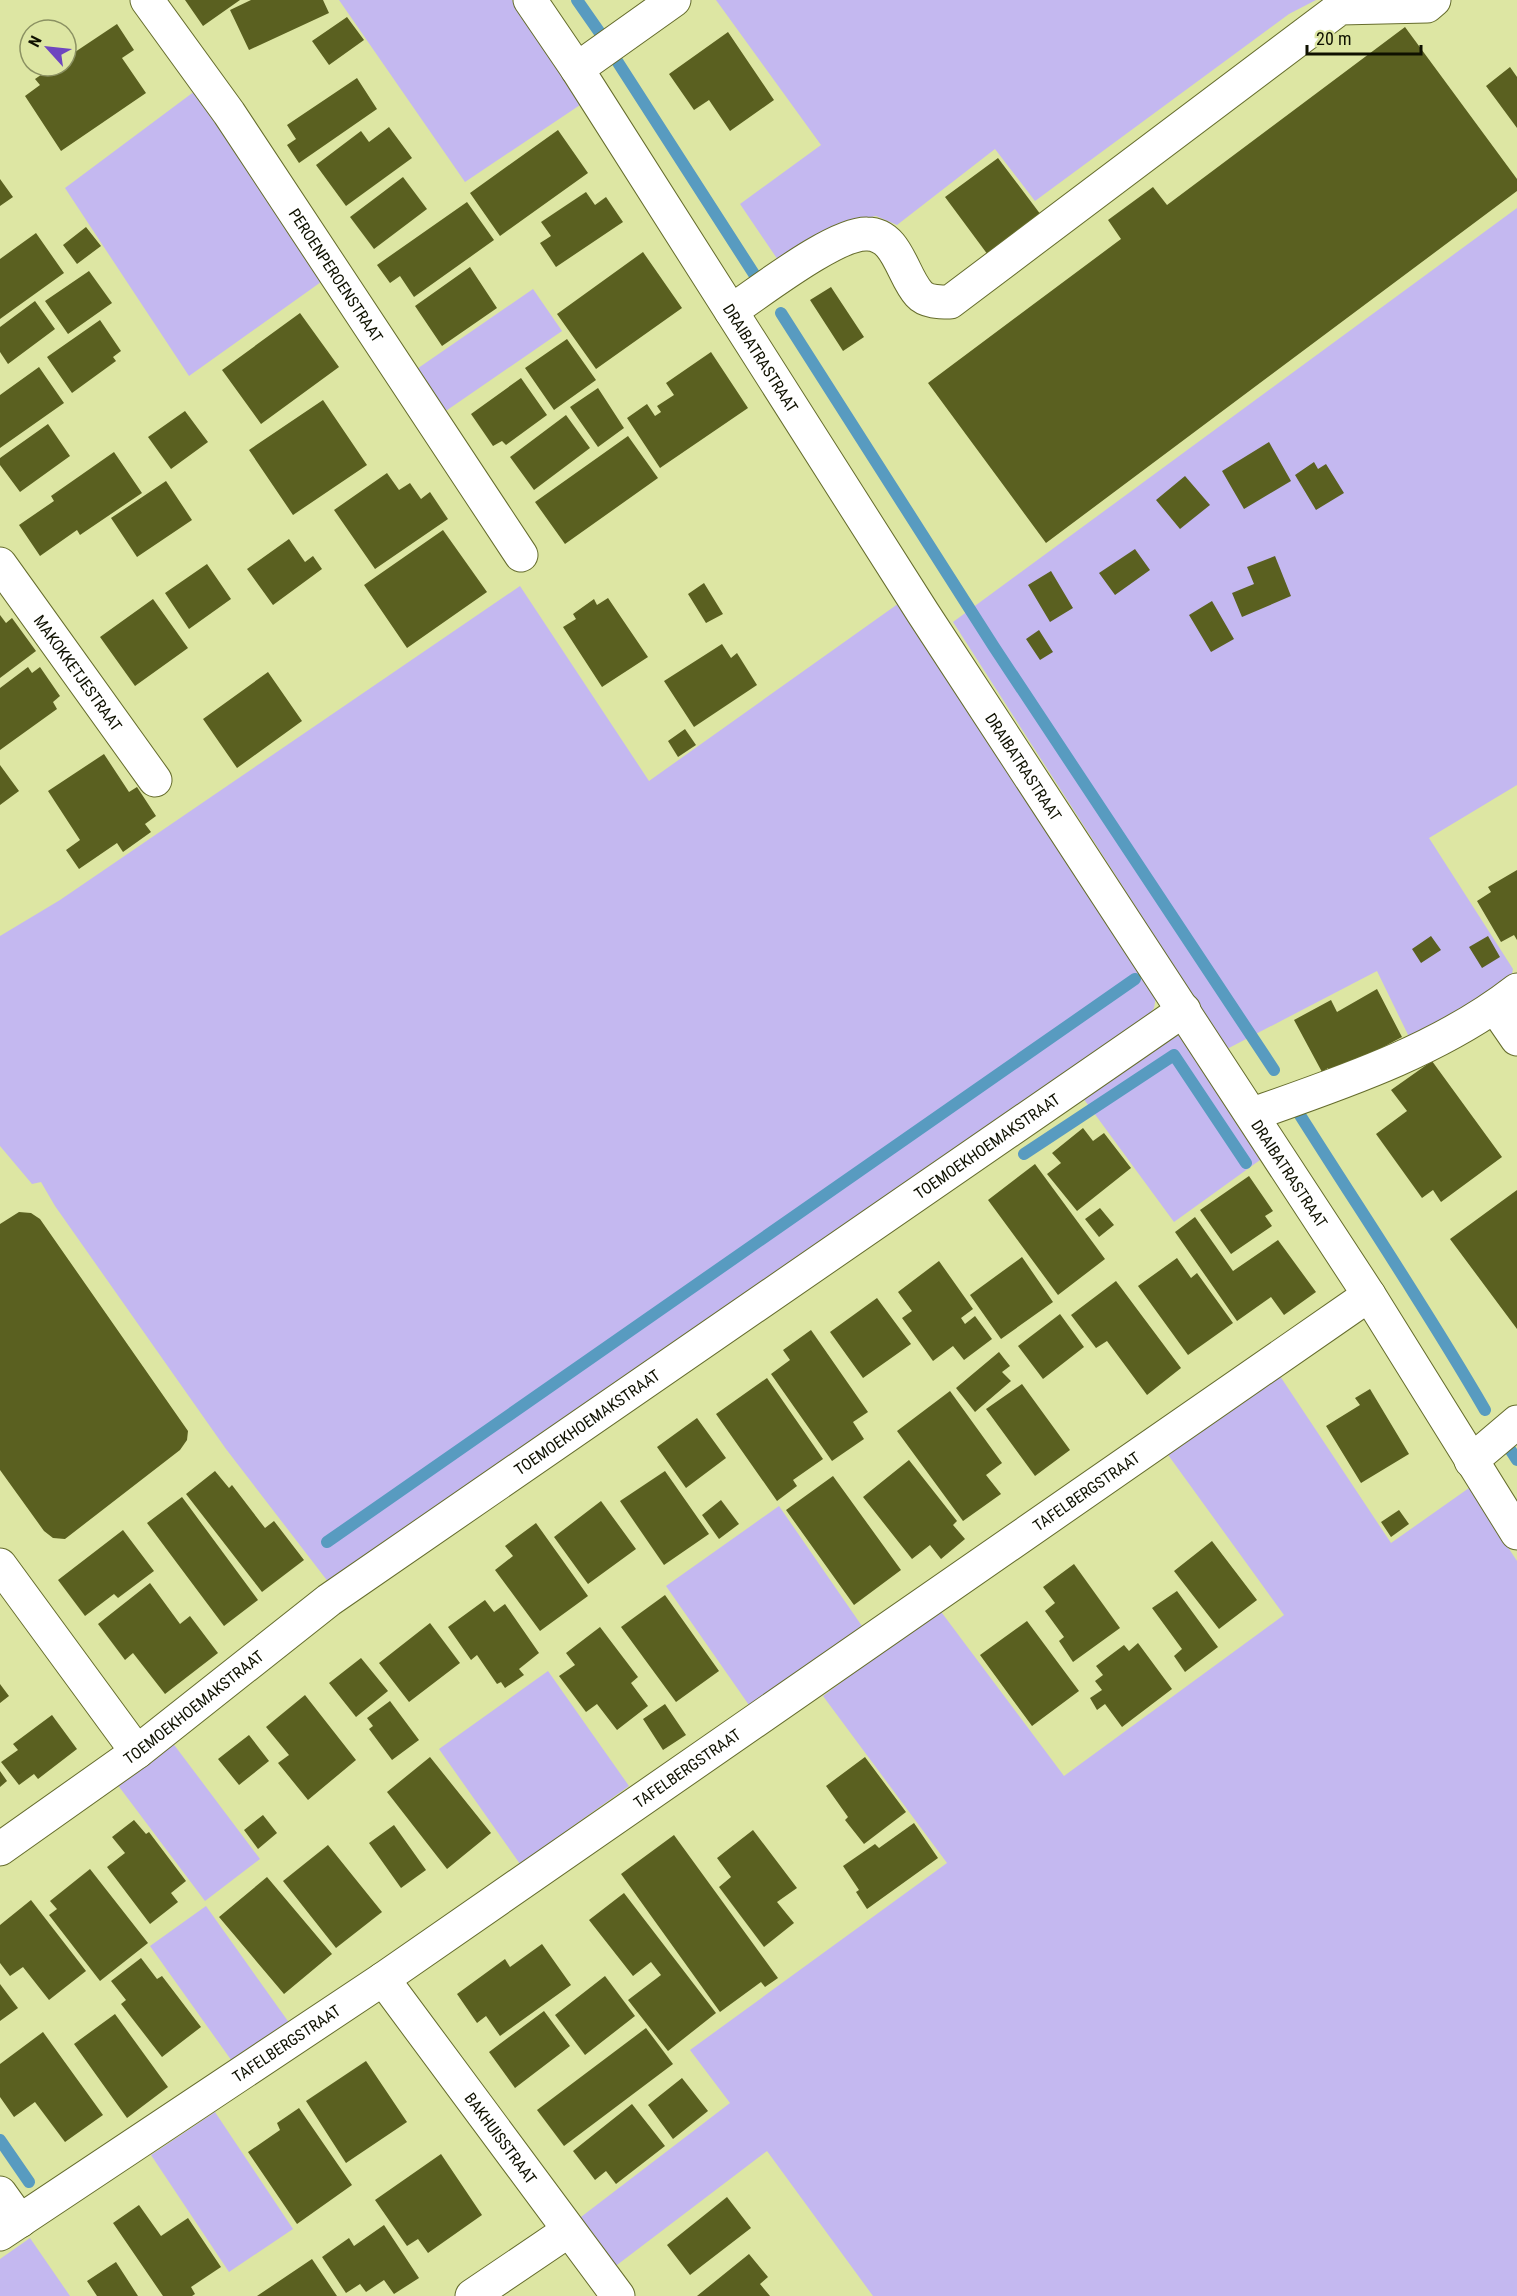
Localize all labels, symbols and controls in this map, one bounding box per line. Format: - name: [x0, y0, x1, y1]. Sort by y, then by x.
- north arrow: [18, 18, 78, 78]
- scale bar: [1307, 18, 1421, 56]
- text: 20 m: [1316, 28, 1351, 49]
- text: N: [24, 33, 46, 50]
- street label: PEROENPEROENSTRAAT: [285, 205, 387, 346]
- street label: DRAIBATRASTRAAT: [719, 301, 802, 416]
- street label: MAKOKKETJESTRAAT: [30, 611, 126, 735]
- street label: DRAIBATRASTRAAT: [981, 710, 1065, 825]
- street label: TOEMOEKHOEMAKSTRAAT: [911, 1090, 1064, 1203]
- street label: DRAIBATRASTRAAT: [1247, 1116, 1331, 1231]
- street label: TOEMOEKHOEMAKSTRAAT: [511, 1366, 664, 1479]
- street label: TAFELBERGSTRAAT: [1029, 1448, 1144, 1535]
- street label: TOEMOEKHOEMAKSTRAAT: [120, 1647, 267, 1768]
- street label: TAFELBERGSTRAAT: [630, 1725, 744, 1812]
- street label: TAFELBERGSTRAAT: [229, 2001, 344, 2087]
- street label: BAKHUISSTRAAT: [460, 2089, 541, 2188]

